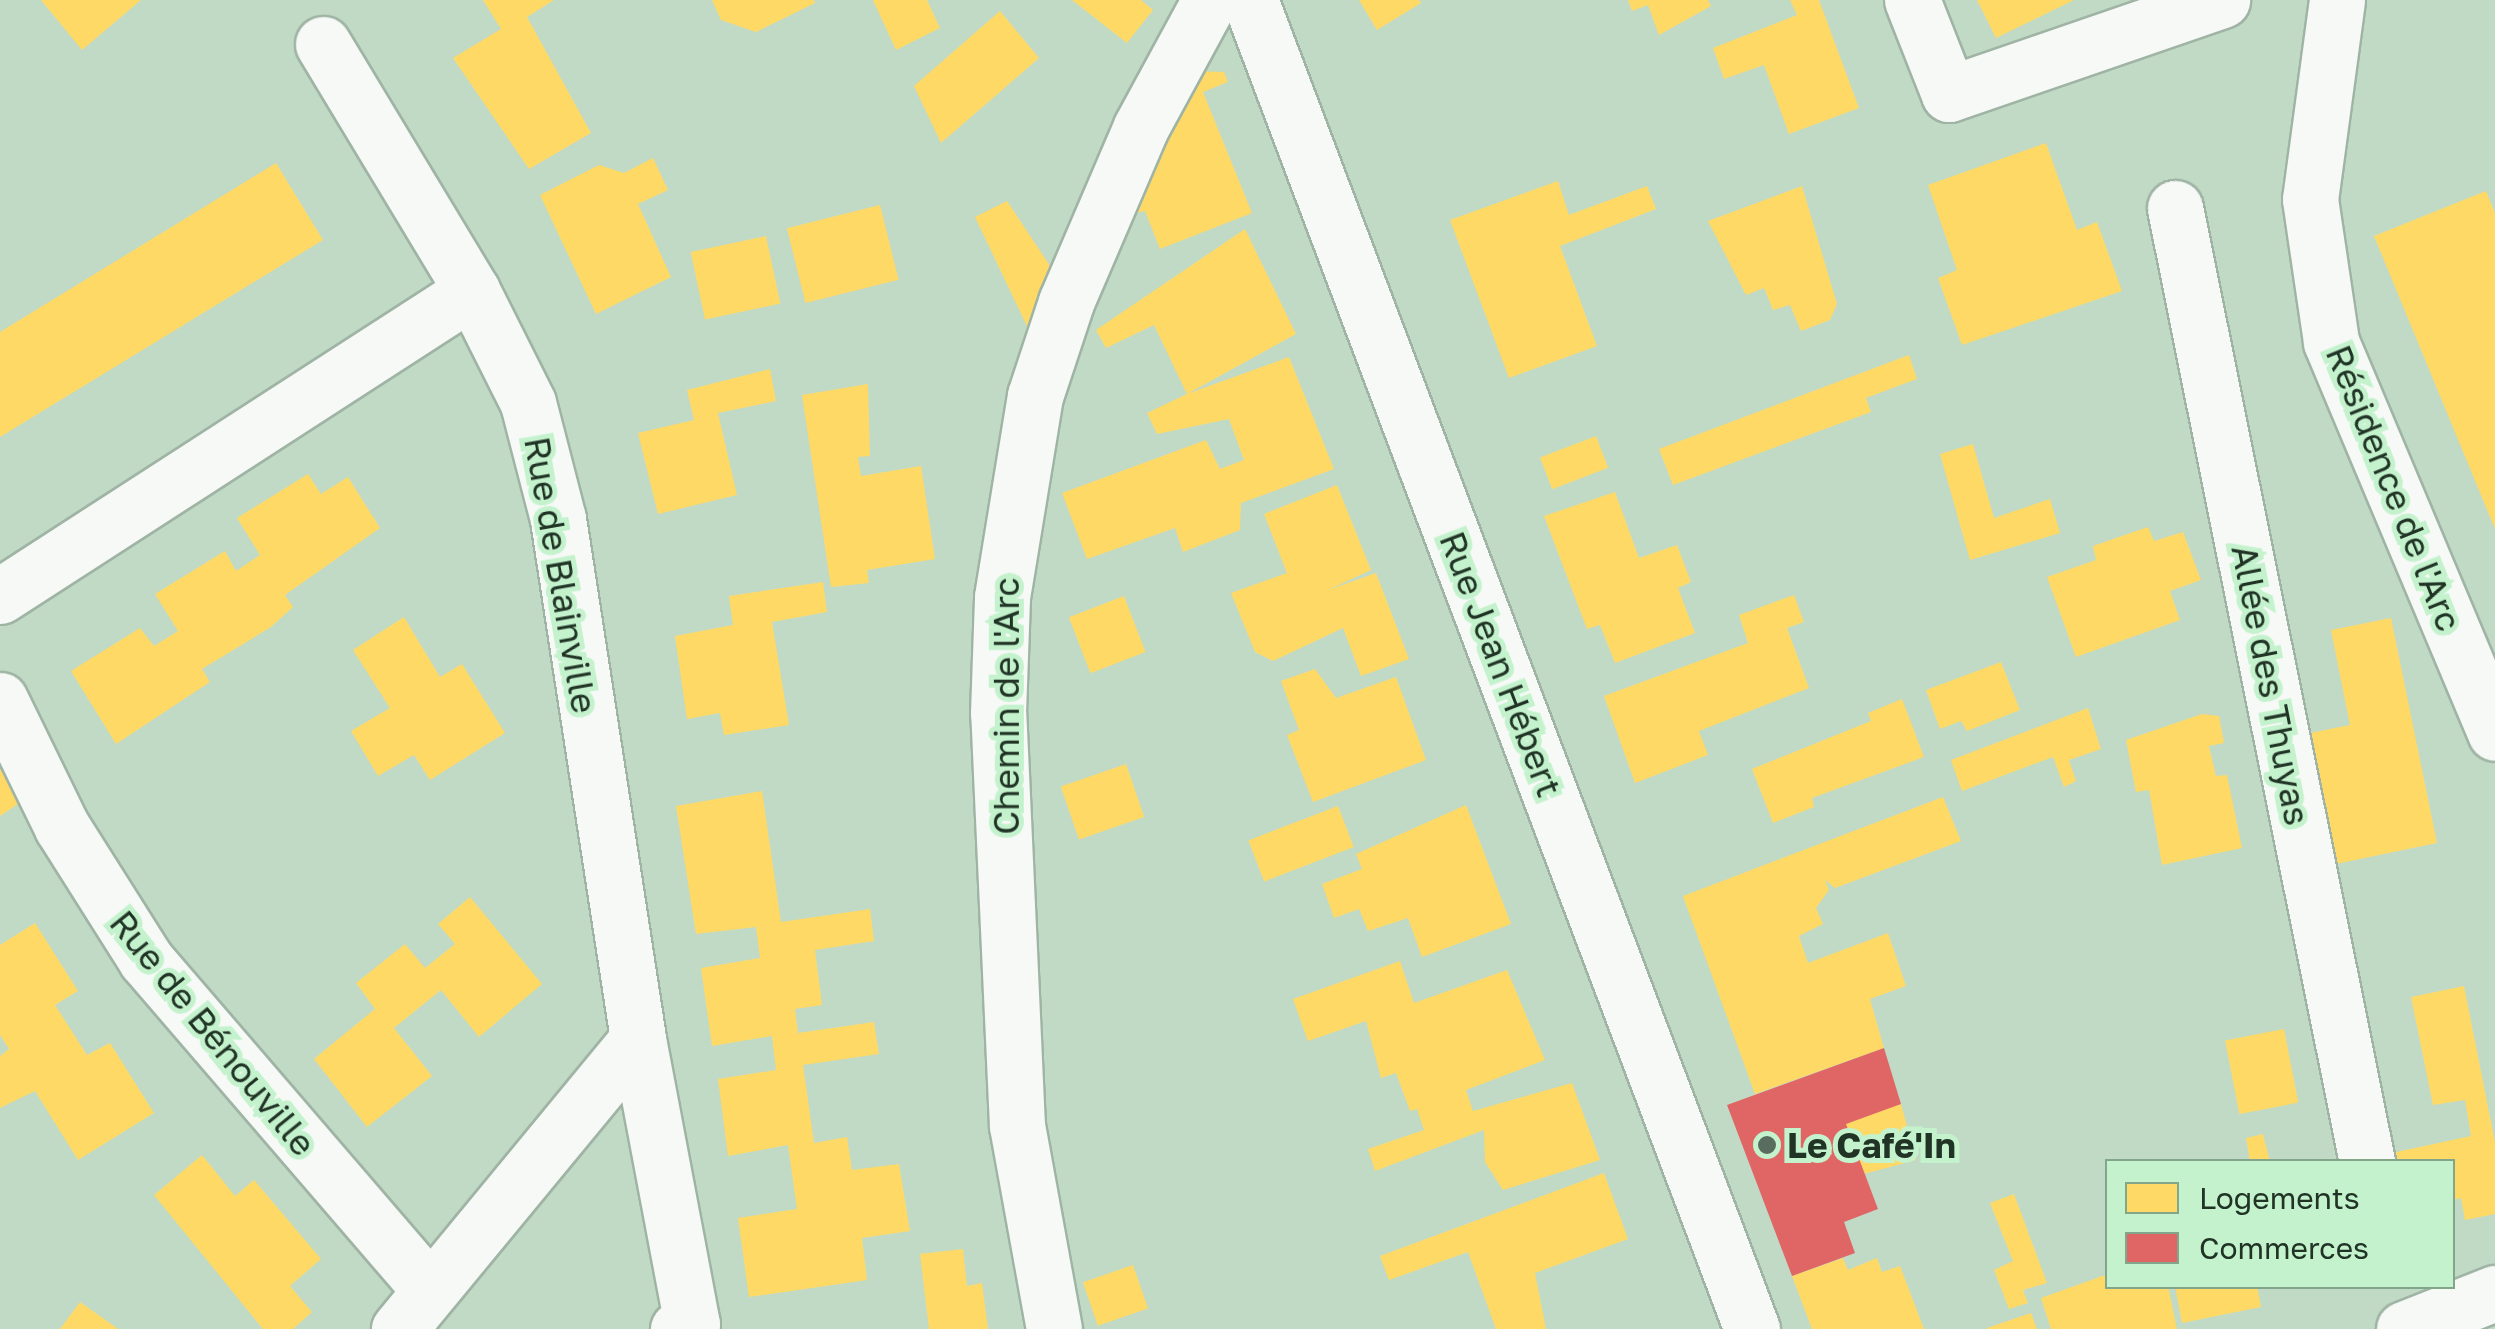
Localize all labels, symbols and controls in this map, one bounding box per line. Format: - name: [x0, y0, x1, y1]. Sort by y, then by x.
- street label: Résidence de l'Arc: [2318, 339, 2470, 637]
- street label: Rue de Blainville: [516, 434, 606, 716]
- street label: Rue Jean Hébert: [1431, 526, 1571, 802]
- street label: Allée des Thuyas: [2223, 541, 2319, 829]
- street label: Chemin de l'Arc: [985, 577, 1027, 835]
- street label: Rue de Bénouville: [101, 902, 325, 1164]
- place label: Le Café'In: [1787, 1124, 1956, 1166]
- marker: Le Café'In: [1756, 1134, 1778, 1156]
- legend: [2105, 1159, 2455, 1289]
- text: Logements: [2199, 1180, 2360, 1216]
- text: Commerces: [2199, 1230, 2369, 1266]

